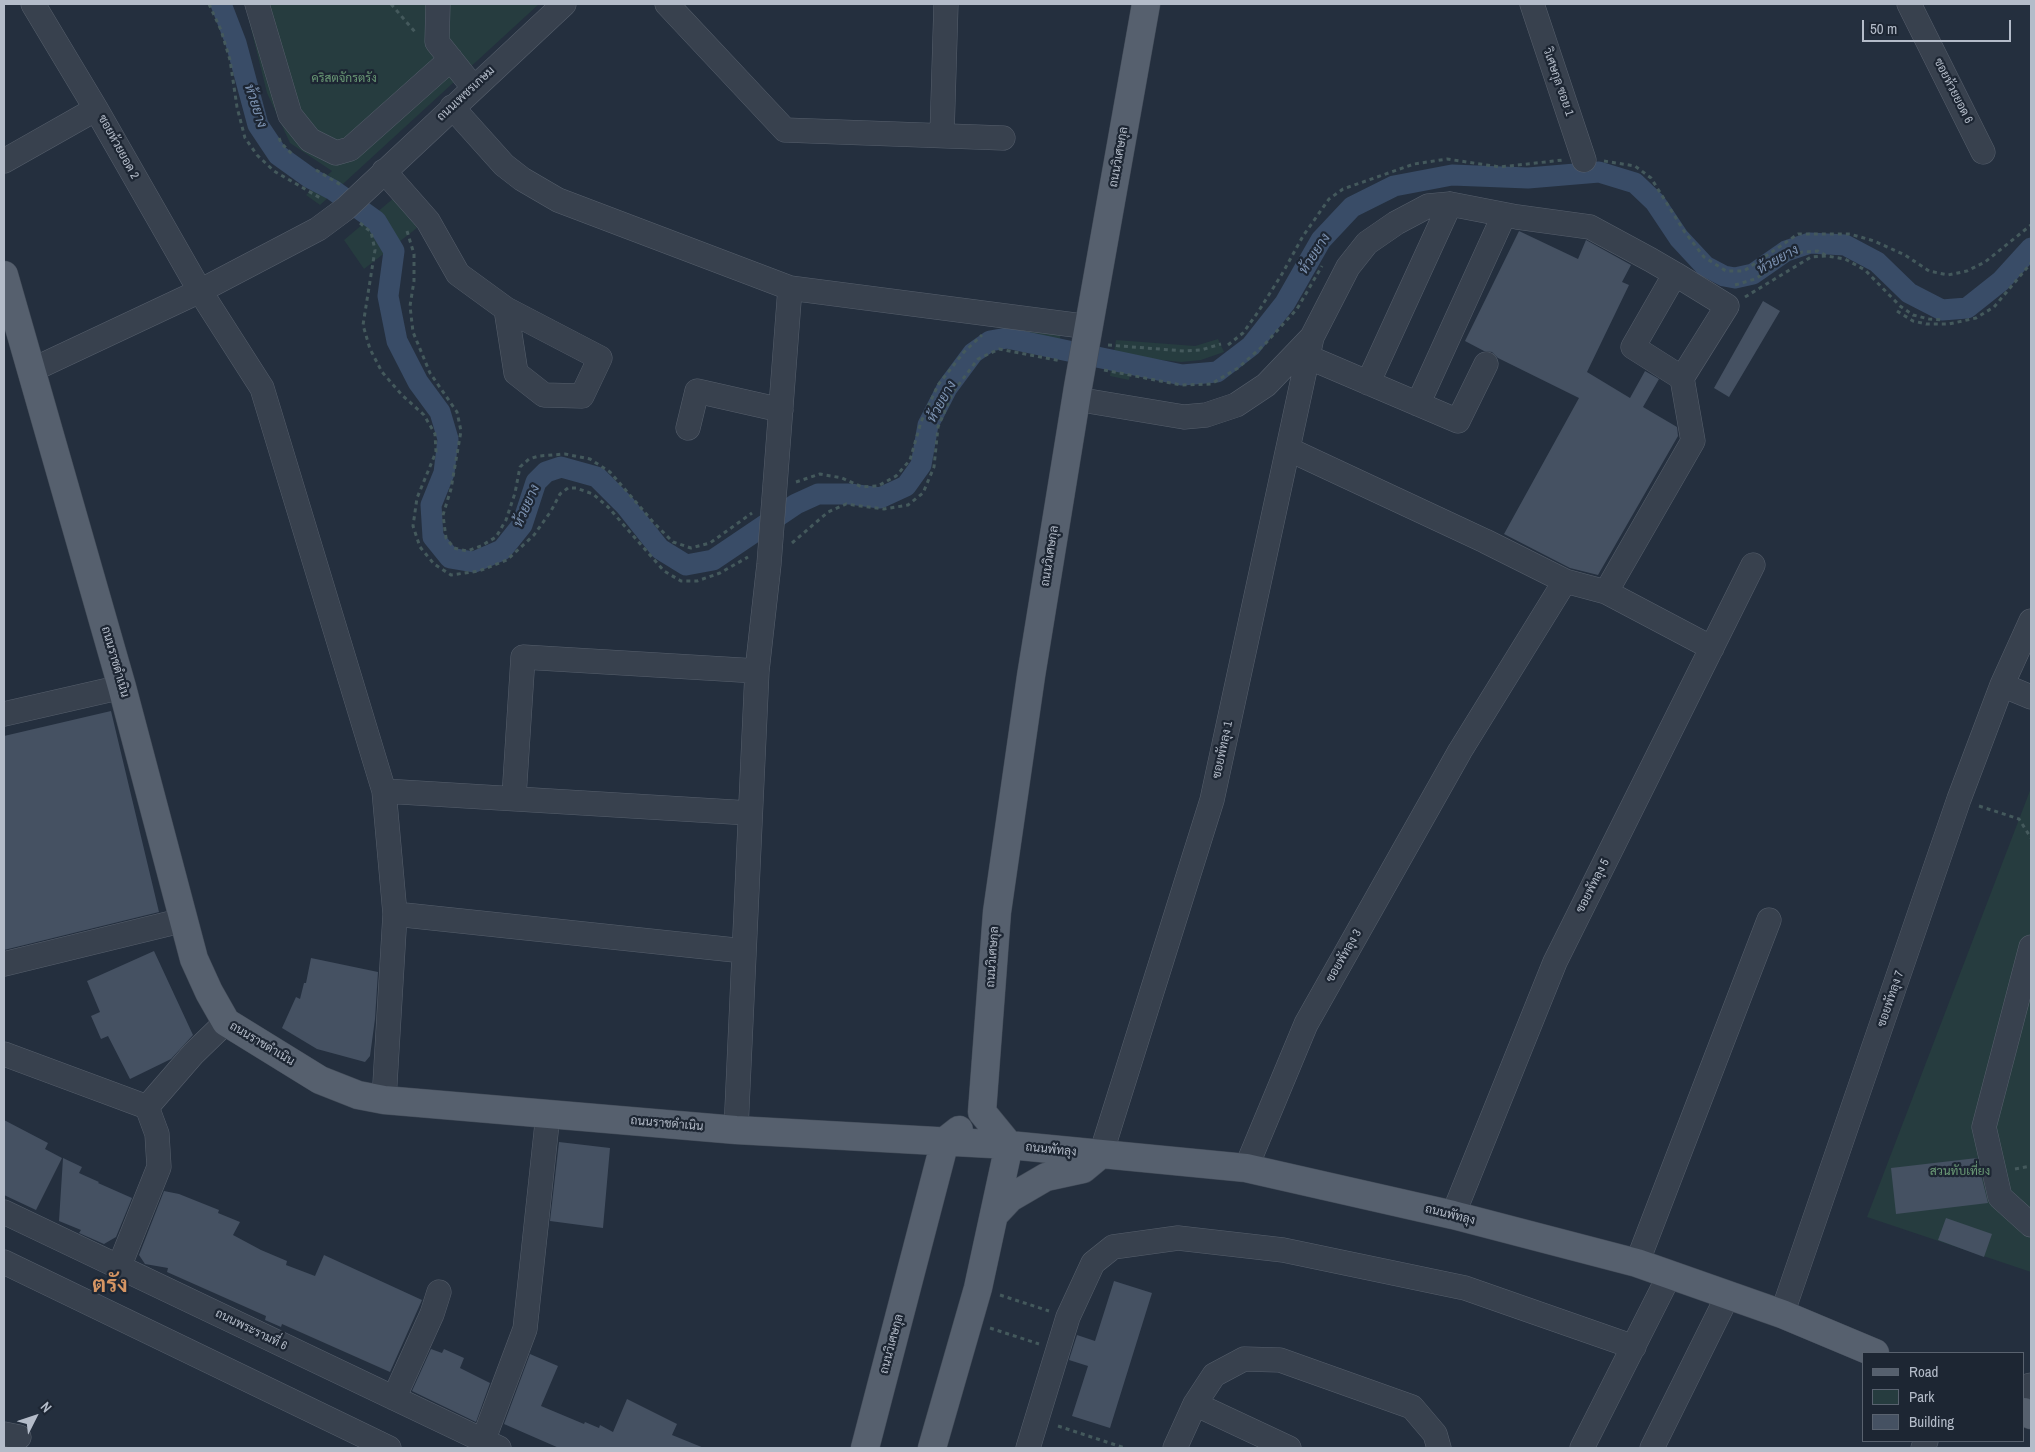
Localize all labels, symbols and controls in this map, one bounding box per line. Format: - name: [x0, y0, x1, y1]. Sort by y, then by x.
- scale bar: [1865, 10, 2014, 42]
- text: 50 m: [1870, 18, 1897, 39]
- street label: วิเศษกุล ซอย 1: [1540, 46, 1576, 118]
- street label: ซอยห้วยยอด 6: [1930, 56, 1976, 126]
- street label: ถนนเพชรเกษม: [434, 64, 498, 124]
- park label: คริสตจักรตรัง: [311, 72, 377, 86]
- water label: ห้วยยาง: [240, 82, 270, 130]
- street label: ซอยห้วยยอด 2: [94, 112, 142, 182]
- street label: ถนนวิเศษกุล: [1107, 126, 1131, 188]
- water label: ห้วยยาง: [1296, 230, 1334, 278]
- water label: ห้วยยาง: [1754, 242, 1802, 278]
- water label: ห้วยยาง: [924, 378, 960, 426]
- water label: ห้วยยาง: [510, 482, 544, 530]
- street label: ถนนวิเศษกุล: [1038, 525, 1062, 587]
- street label: ถนนราชดำเนิน: [98, 625, 132, 699]
- street label: ซอยพัทลุง 1: [1210, 720, 1236, 780]
- street label: ซอยพัทลุง 5: [1573, 857, 1613, 915]
- street label: ถนนวิเศษกุล: [984, 926, 1002, 988]
- street label: ซอยพัทลุง 3: [1323, 927, 1365, 985]
- street label: ซอยพัทลุง 7: [1875, 969, 1907, 1029]
- street label: ถนนราชดำเนิน: [227, 1019, 297, 1069]
- street label: ถนนราชดำเนิน: [630, 1114, 704, 1134]
- street label: ถนนพัทลุง: [1025, 1140, 1077, 1160]
- park label: สวนทับเที่ยง: [1930, 1165, 1990, 1179]
- street label: ถนนพัทลุง: [1423, 1202, 1477, 1228]
- district label: ตรัง: [92, 1273, 128, 1299]
- street label: ถนนพระรามที่ 6: [213, 1306, 289, 1354]
- street label: ถนนวิเศษกุล: [877, 1313, 907, 1375]
- legend: [1862, 1352, 2025, 1442]
- text: Road: [1909, 1361, 1938, 1382]
- text: Park: [1909, 1386, 1934, 1407]
- north arrow: [10, 1392, 60, 1442]
- text: N: [37, 1398, 56, 1416]
- text: Building: [1909, 1411, 1954, 1432]

